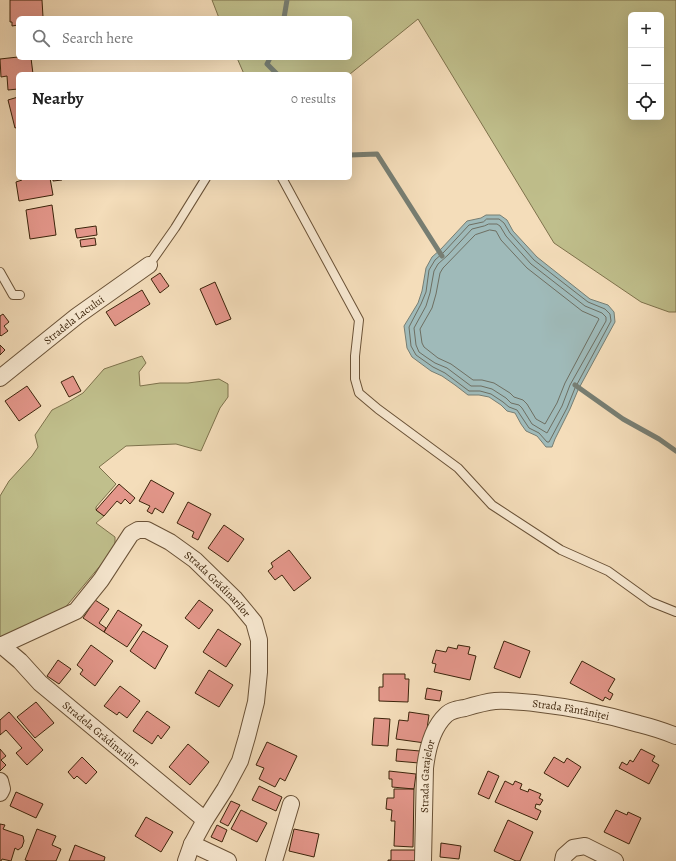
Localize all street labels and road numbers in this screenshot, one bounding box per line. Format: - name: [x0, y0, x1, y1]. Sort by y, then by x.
- street label: Stradela Lacului: [40, 292, 107, 348]
- street label: Strada Grădinarilor: [181, 547, 254, 620]
- street label: Strada Fântâniței: [532, 695, 611, 723]
- street label: Stradela Grădinarilor: [59, 697, 143, 770]
- street label: Strada Garajelor: [417, 738, 438, 813]

